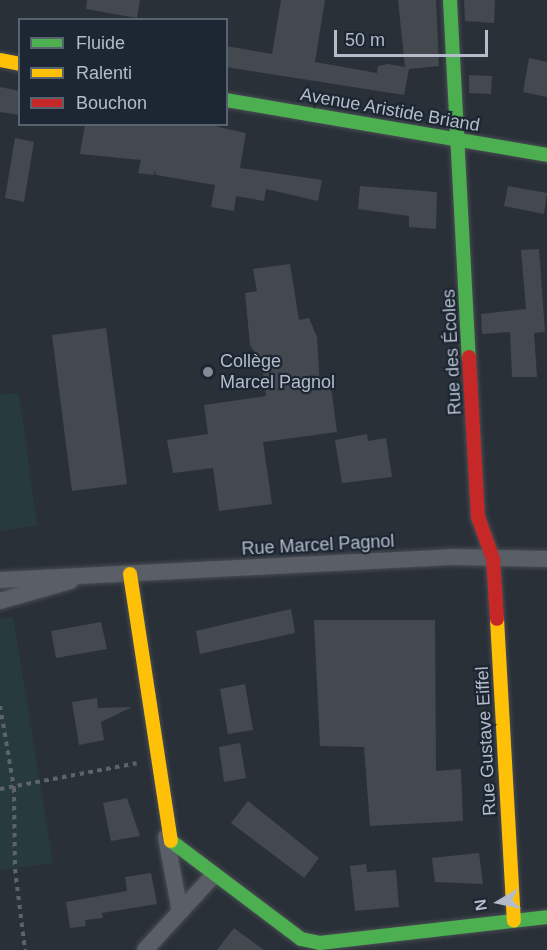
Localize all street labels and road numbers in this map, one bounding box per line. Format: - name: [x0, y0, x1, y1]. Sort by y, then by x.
- street label: Avenue Aristide Briand: [298, 83, 482, 137]
- street label: Rue des Écoles: [438, 288, 466, 416]
- street label: Rue Marcel Pagnol: [241, 530, 395, 560]
- street label: Rue Gustave Eiffel: [471, 666, 501, 816]

